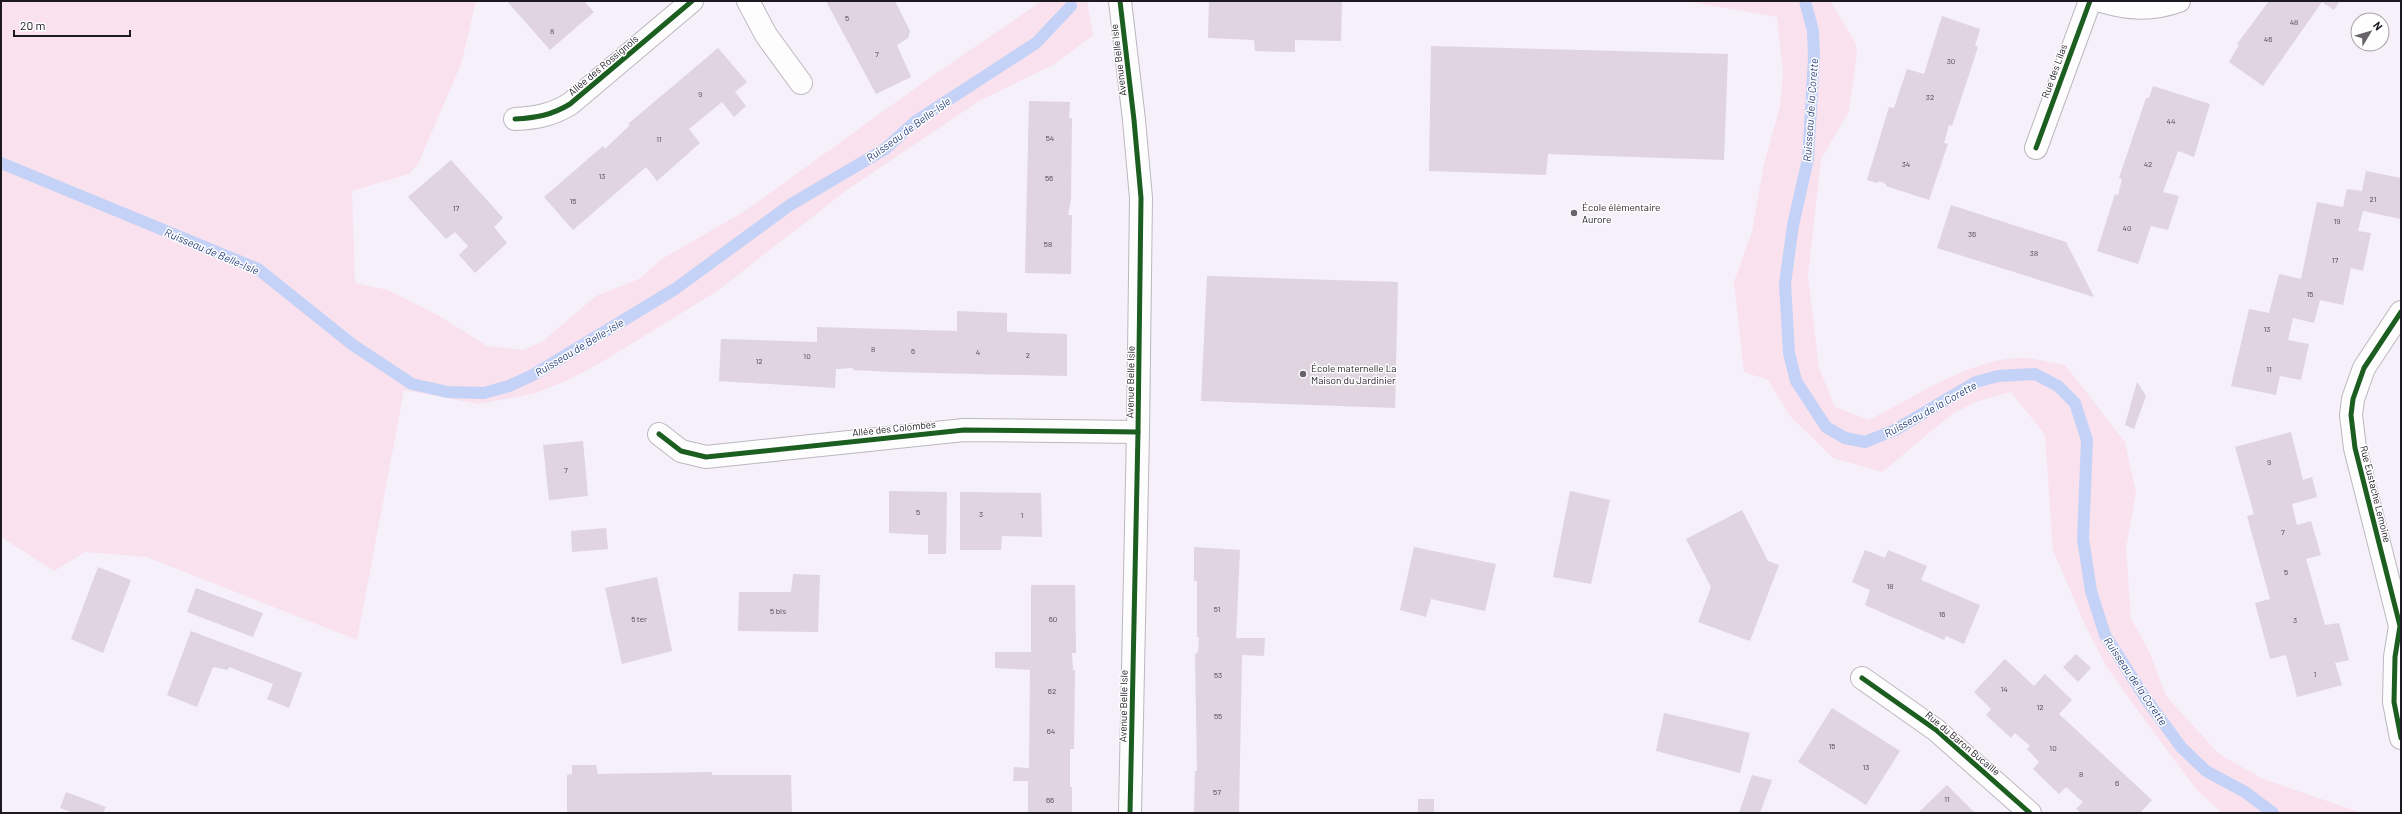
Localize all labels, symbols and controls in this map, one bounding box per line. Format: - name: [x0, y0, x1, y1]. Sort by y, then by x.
- scale bar: [14, 12, 130, 38]
- north arrow: [2350, 12, 2390, 52]
- house number: 5: [845, 13, 849, 23]
- house number: 48: [2290, 17, 2298, 27]
- text: 20 m: [20, 18, 46, 32]
- text: N: [2371, 19, 2386, 32]
- street label: Avenue Belle Isle: [1108, 23, 1128, 97]
- house number: 8: [550, 26, 554, 36]
- street label: Allée des Rossignols: [566, 32, 641, 98]
- house number: 46: [2264, 34, 2272, 44]
- street label: Rue des Lilas: [2039, 42, 2069, 100]
- house number: 7: [875, 49, 879, 59]
- house number: 30: [1947, 56, 1955, 66]
- water label: Ruisseau de la Corette: [1800, 58, 1820, 162]
- house number: 9: [698, 89, 702, 99]
- house number: 32: [1926, 92, 1934, 102]
- water label: Ruisseau de Belle-Isle: [863, 94, 953, 164]
- house number: 44: [2167, 116, 2175, 126]
- house number: 54: [1046, 133, 1054, 143]
- house number: 11: [656, 134, 662, 144]
- house number: 34: [1902, 159, 1910, 169]
- house number: 42: [2144, 159, 2152, 169]
- house number: 13: [599, 171, 605, 181]
- house number: 56: [1045, 173, 1053, 183]
- house number: 21: [2370, 194, 2377, 204]
- house number: 15: [570, 196, 576, 206]
- place label: École élémentaire Aurore: [1582, 201, 1660, 225]
- house number: 17: [453, 203, 460, 213]
- marker: École élémentaire Aurore: [1569, 208, 1579, 218]
- house number: 19: [2334, 216, 2340, 226]
- house number: 40: [2123, 223, 2131, 233]
- water label: Ruisseau de Belle-Isle: [163, 225, 261, 277]
- house number: 36: [1968, 229, 1976, 239]
- house number: 58: [1044, 239, 1052, 249]
- house number: 38: [2030, 248, 2038, 258]
- house number: 17: [2332, 255, 2339, 265]
- house number: 15: [2307, 289, 2313, 299]
- water label: Ruisseau de Belle-Isle: [532, 315, 626, 379]
- house number: 13: [2264, 324, 2270, 334]
- house number: 8: [871, 344, 875, 354]
- house number: 6: [911, 346, 915, 356]
- street label: Avenue Belle Isle: [1123, 346, 1137, 418]
- house number: 4: [976, 347, 980, 357]
- house number: 2: [1026, 350, 1030, 360]
- house number: 10: [803, 351, 811, 361]
- house number: 12: [755, 356, 763, 366]
- place label: École maternelle La Maison du Jardinier: [1311, 362, 1396, 386]
- house number: 11: [2266, 364, 2272, 374]
- marker: École maternelle La Maison du Jardinier: [1298, 369, 1308, 379]
- water label: Ruisseau de la Corette: [1882, 378, 1979, 440]
- street label: Allée des Colombes: [852, 418, 936, 438]
- street label: Rue Eustache Lemoine: [2358, 444, 2394, 544]
- house number: 9: [2267, 457, 2271, 467]
- house number: 7: [564, 465, 568, 475]
- house number: 5: [916, 507, 920, 517]
- house number: 3: [979, 509, 983, 519]
- house number: 1: [1021, 510, 1024, 520]
- house number: 7: [2281, 527, 2285, 537]
- house number: 5: [2284, 567, 2288, 577]
- house number: 18: [1887, 581, 1893, 591]
- house number: 51: [1214, 604, 1221, 614]
- house number: 5 bis: [770, 606, 786, 616]
- house number: 16: [1939, 609, 1945, 619]
- house number: 5 ter: [631, 614, 647, 624]
- house number: 60: [1049, 614, 1057, 624]
- house number: 3: [2293, 615, 2297, 625]
- water label: Ruisseau de la Corette: [2102, 634, 2171, 728]
- house number: 1: [2314, 669, 2317, 679]
- street label: Avenue Belle Isle: [1116, 670, 1130, 742]
- house number: 53: [1214, 670, 1222, 680]
- house number: 14: [2000, 684, 2008, 694]
- house number: 62: [1048, 686, 1056, 696]
- house number: 12: [2036, 702, 2044, 712]
- street label: Rue du Baron Bucaille: [1923, 708, 2003, 778]
- house number: 55: [1214, 711, 1222, 721]
- house number: 64: [1047, 726, 1055, 736]
- house number: 15: [1829, 741, 1835, 751]
- house number: 10: [2049, 743, 2057, 753]
- house number: 13: [1863, 762, 1869, 772]
- house number: 8: [2079, 769, 2083, 779]
- house number: 6: [2115, 778, 2119, 788]
- house number: 57: [1213, 787, 1221, 797]
- house number: 11: [1944, 794, 1950, 804]
- house number: 66: [1046, 795, 1054, 805]

